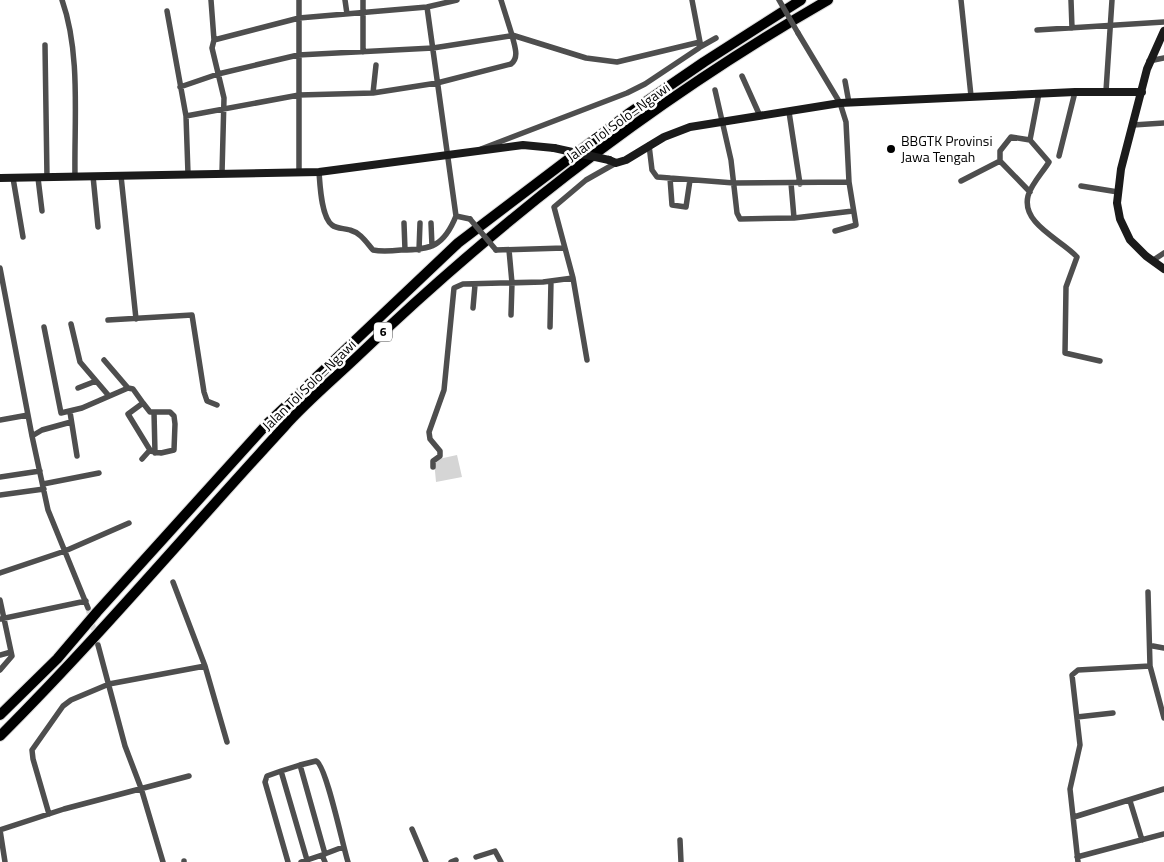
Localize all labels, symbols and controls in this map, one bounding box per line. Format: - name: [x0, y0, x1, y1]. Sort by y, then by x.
- street label: Jalan Tol Solo–Ngawi: [562, 77, 674, 166]
- place label: BBGTK Provinsi Jawa Tengah: [901, 130, 992, 167]
- marker: BBGTK Provinsi Jawa Tengah: [885, 143, 897, 155]
- road number: 6: [374, 322, 392, 342]
- street label: Jalan Tol Solo–Ngawi: [257, 334, 360, 435]

